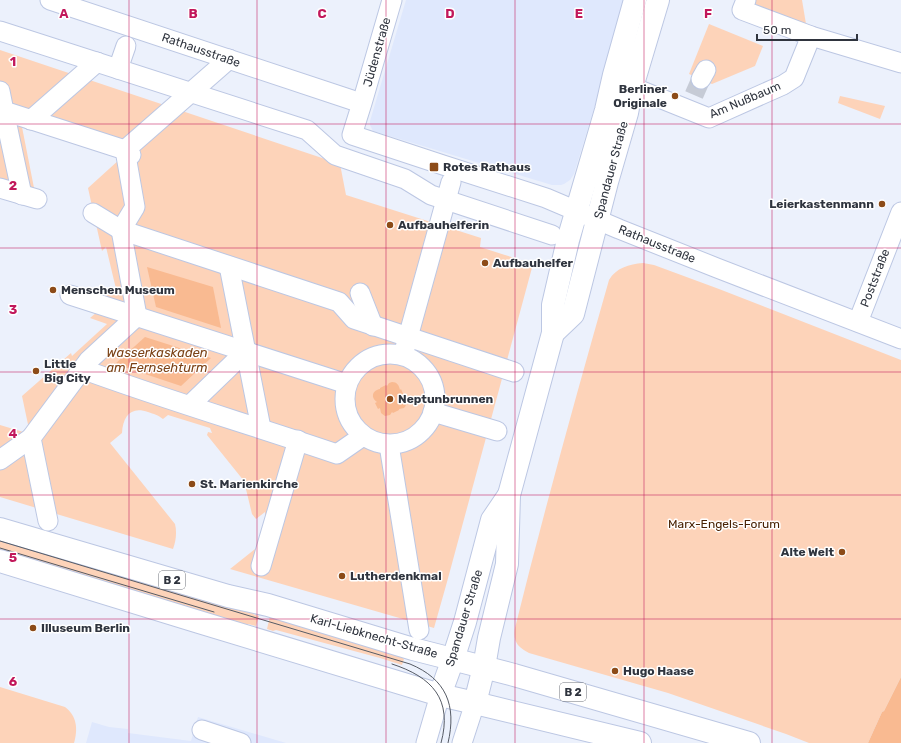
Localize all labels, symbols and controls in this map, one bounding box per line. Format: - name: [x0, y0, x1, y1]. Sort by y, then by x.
- text: A: [59, 6, 69, 21]
- text: B: [188, 6, 198, 21]
- text: C: [317, 6, 327, 21]
- text: D: [445, 6, 455, 21]
- text: E: [575, 6, 583, 21]
- text: F: [704, 6, 712, 21]
- street label: Jüdenstraße: [360, 15, 394, 88]
- scale bar: [757, 16, 857, 42]
- text: 50 m: [763, 23, 791, 37]
- street label: Rathausstraße: [160, 30, 242, 70]
- text: 1: [10, 54, 16, 69]
- street label: Am Nußbaum: [707, 79, 783, 121]
- place label: Berliner Originale: [613, 82, 668, 110]
- marker: Berliner Originale: [670, 91, 680, 101]
- street label: Spandauer Straße: [591, 119, 631, 220]
- place label: Rotes Rathaus: [443, 160, 531, 174]
- marker: Rotes Rathaus: [428, 161, 440, 173]
- text: 2: [9, 178, 17, 193]
- place label: Leierkastenmann: [769, 197, 874, 211]
- marker: Leierkastenmann: [877, 199, 887, 209]
- place label: Aufbauhelferin: [398, 218, 489, 232]
- marker: Aufbauhelferin: [385, 220, 395, 230]
- street label: Rathausstraße: [616, 222, 698, 266]
- street label: Poststraße: [858, 247, 893, 309]
- place label: Aufbauhelfer: [493, 256, 574, 270]
- marker: Aufbauhelfer: [480, 258, 490, 268]
- place label: Menschen Museum: [61, 283, 175, 297]
- marker: Menschen Museum: [48, 285, 58, 295]
- text: 3: [9, 302, 18, 317]
- water label: Wasserkaskaden am Fernsehturm: [106, 345, 208, 375]
- place label: Little Big City: [44, 357, 91, 385]
- marker: Little Big City: [31, 366, 41, 376]
- place label: Neptunbrunnen: [398, 392, 494, 406]
- marker: Neptunbrunnen: [385, 394, 395, 404]
- text: 4: [9, 426, 18, 441]
- place label: St. Marienkirche: [200, 477, 298, 491]
- marker: St. Marienkirche: [187, 479, 197, 489]
- park label: Marx-Engels-Forum: [668, 517, 780, 531]
- place label: Alte Welt: [781, 545, 834, 559]
- marker: Alte Welt: [837, 547, 847, 557]
- text: 5: [9, 550, 17, 565]
- street label: Spandauer Straße: [443, 568, 485, 668]
- place label: Lutherdenkmal: [350, 569, 442, 583]
- road number: B 2: [159, 571, 185, 589]
- marker: Lutherdenkmal: [337, 571, 347, 581]
- street label: Karl-Liebknecht-Straße: [309, 611, 439, 661]
- place label: Illuseum Berlin: [41, 621, 130, 635]
- marker: Illuseum Berlin: [28, 623, 38, 633]
- place label: Hugo Haase: [623, 664, 694, 678]
- marker: Hugo Haase: [610, 666, 620, 676]
- text: 6: [9, 674, 18, 689]
- road number: B 2: [560, 683, 586, 701]

